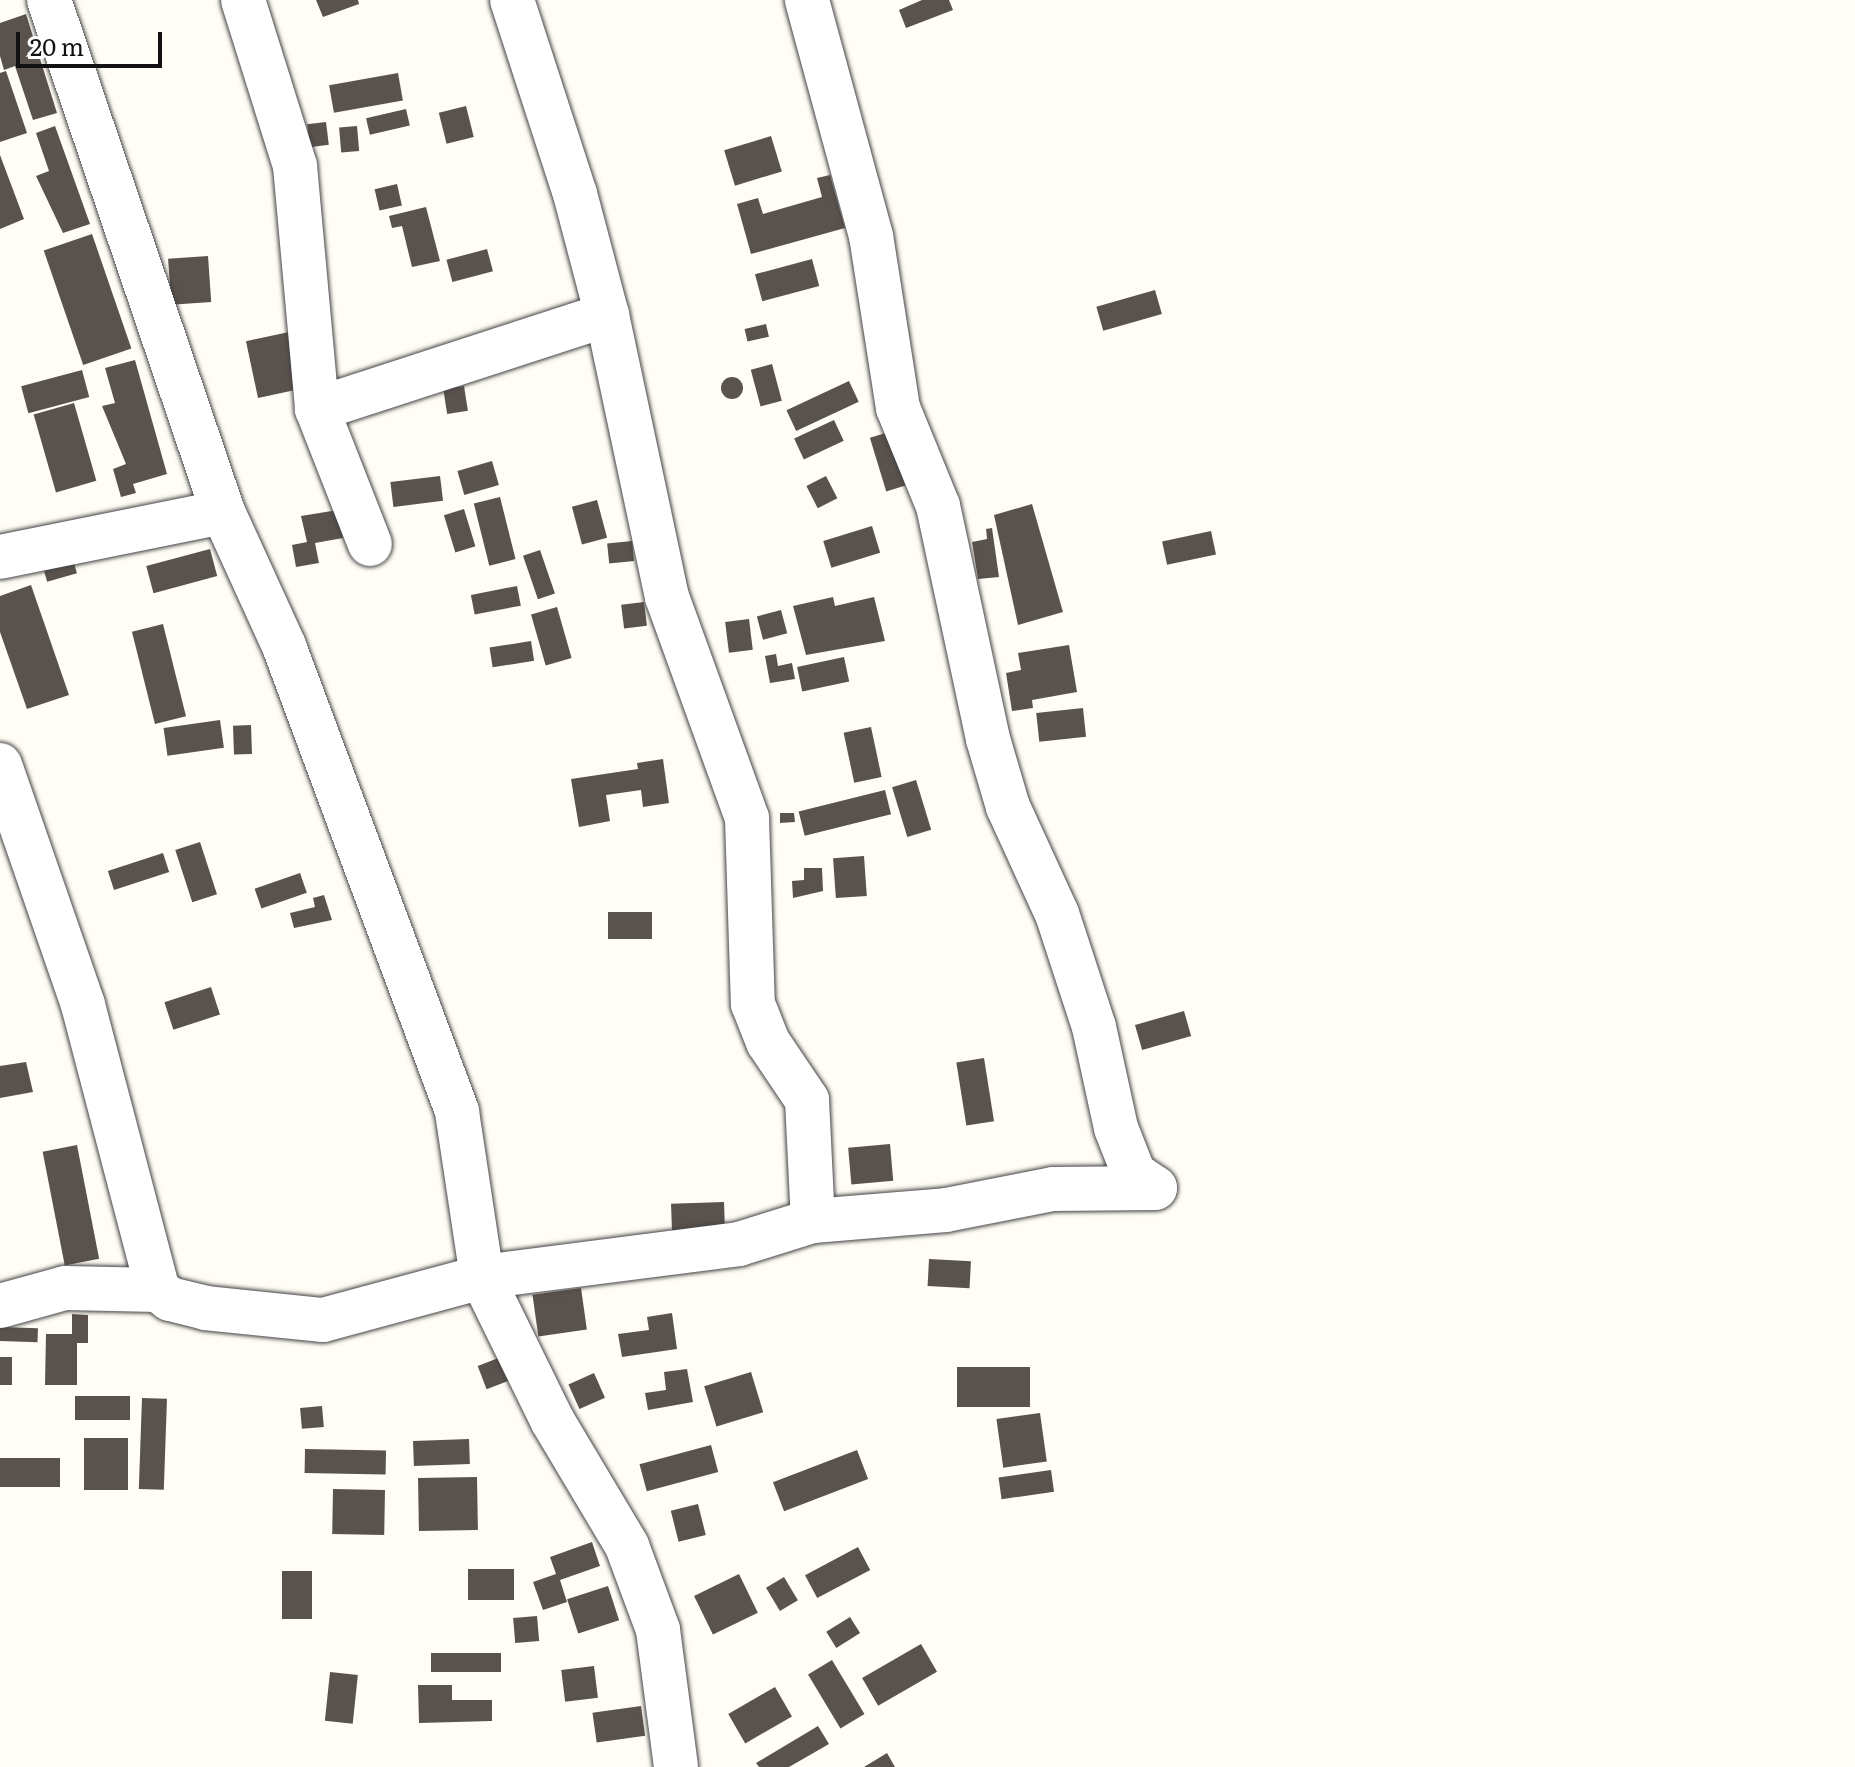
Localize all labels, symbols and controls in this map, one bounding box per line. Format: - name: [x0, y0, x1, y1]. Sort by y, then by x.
- scale bar: [20, 16, 166, 66]
- text: 20 m: [30, 28, 84, 63]

